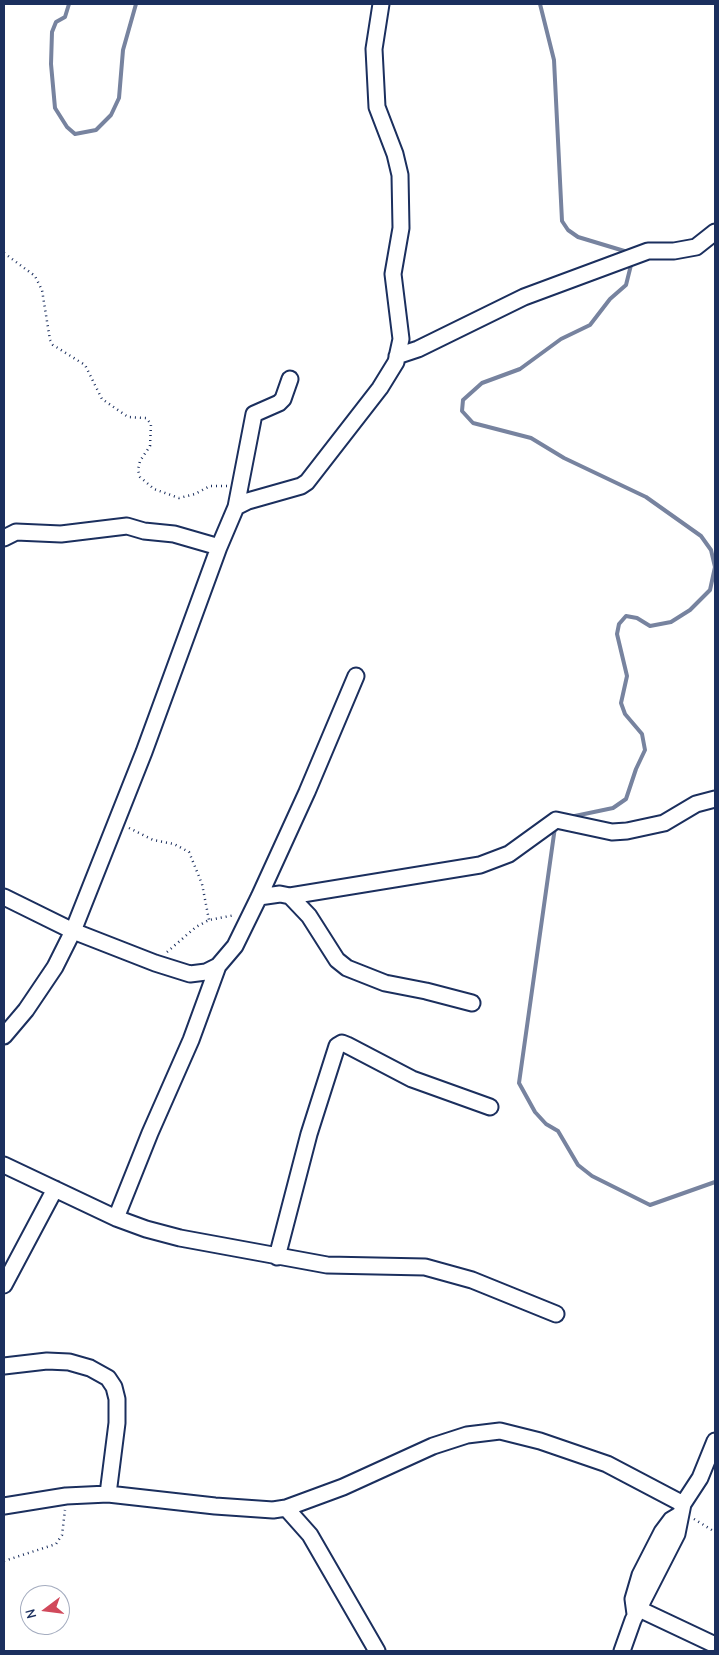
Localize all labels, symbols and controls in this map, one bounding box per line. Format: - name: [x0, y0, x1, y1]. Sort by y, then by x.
- north arrow: [20, 1585, 70, 1635]
- text: N: [22, 1607, 40, 1620]

